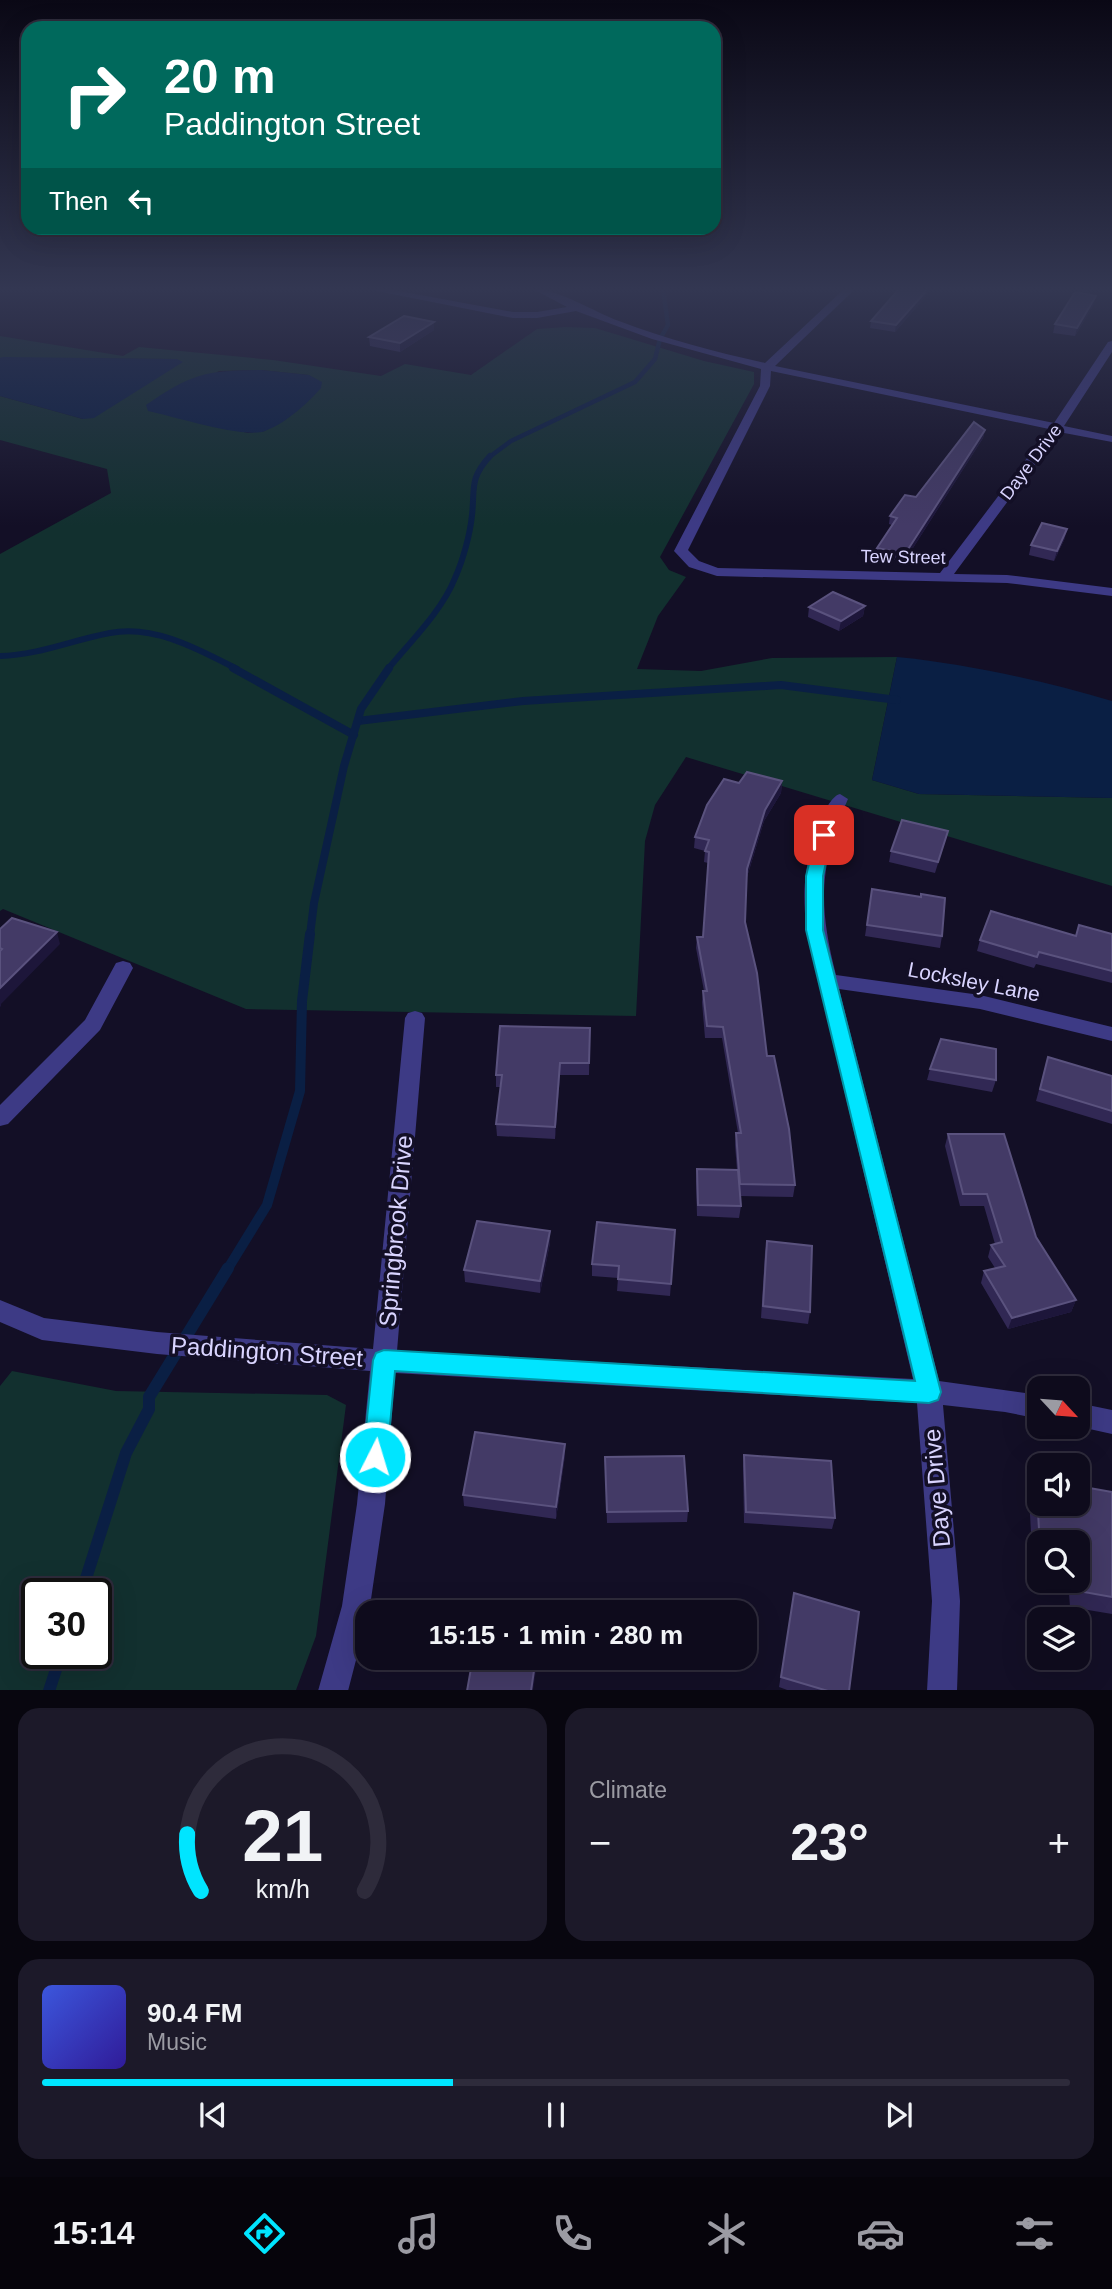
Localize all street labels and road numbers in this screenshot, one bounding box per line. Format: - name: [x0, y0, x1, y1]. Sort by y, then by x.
- street label: Daye Drive: [996, 420, 1066, 504]
- street label: Tew Street: [860, 546, 946, 568]
- street label: Locksley Lane: [906, 957, 1042, 1006]
- street label: Springbrook Drive: [374, 1134, 417, 1328]
- street label: Paddington Street: [170, 1331, 364, 1372]
- street label: Daye Drive: [918, 1428, 955, 1548]

